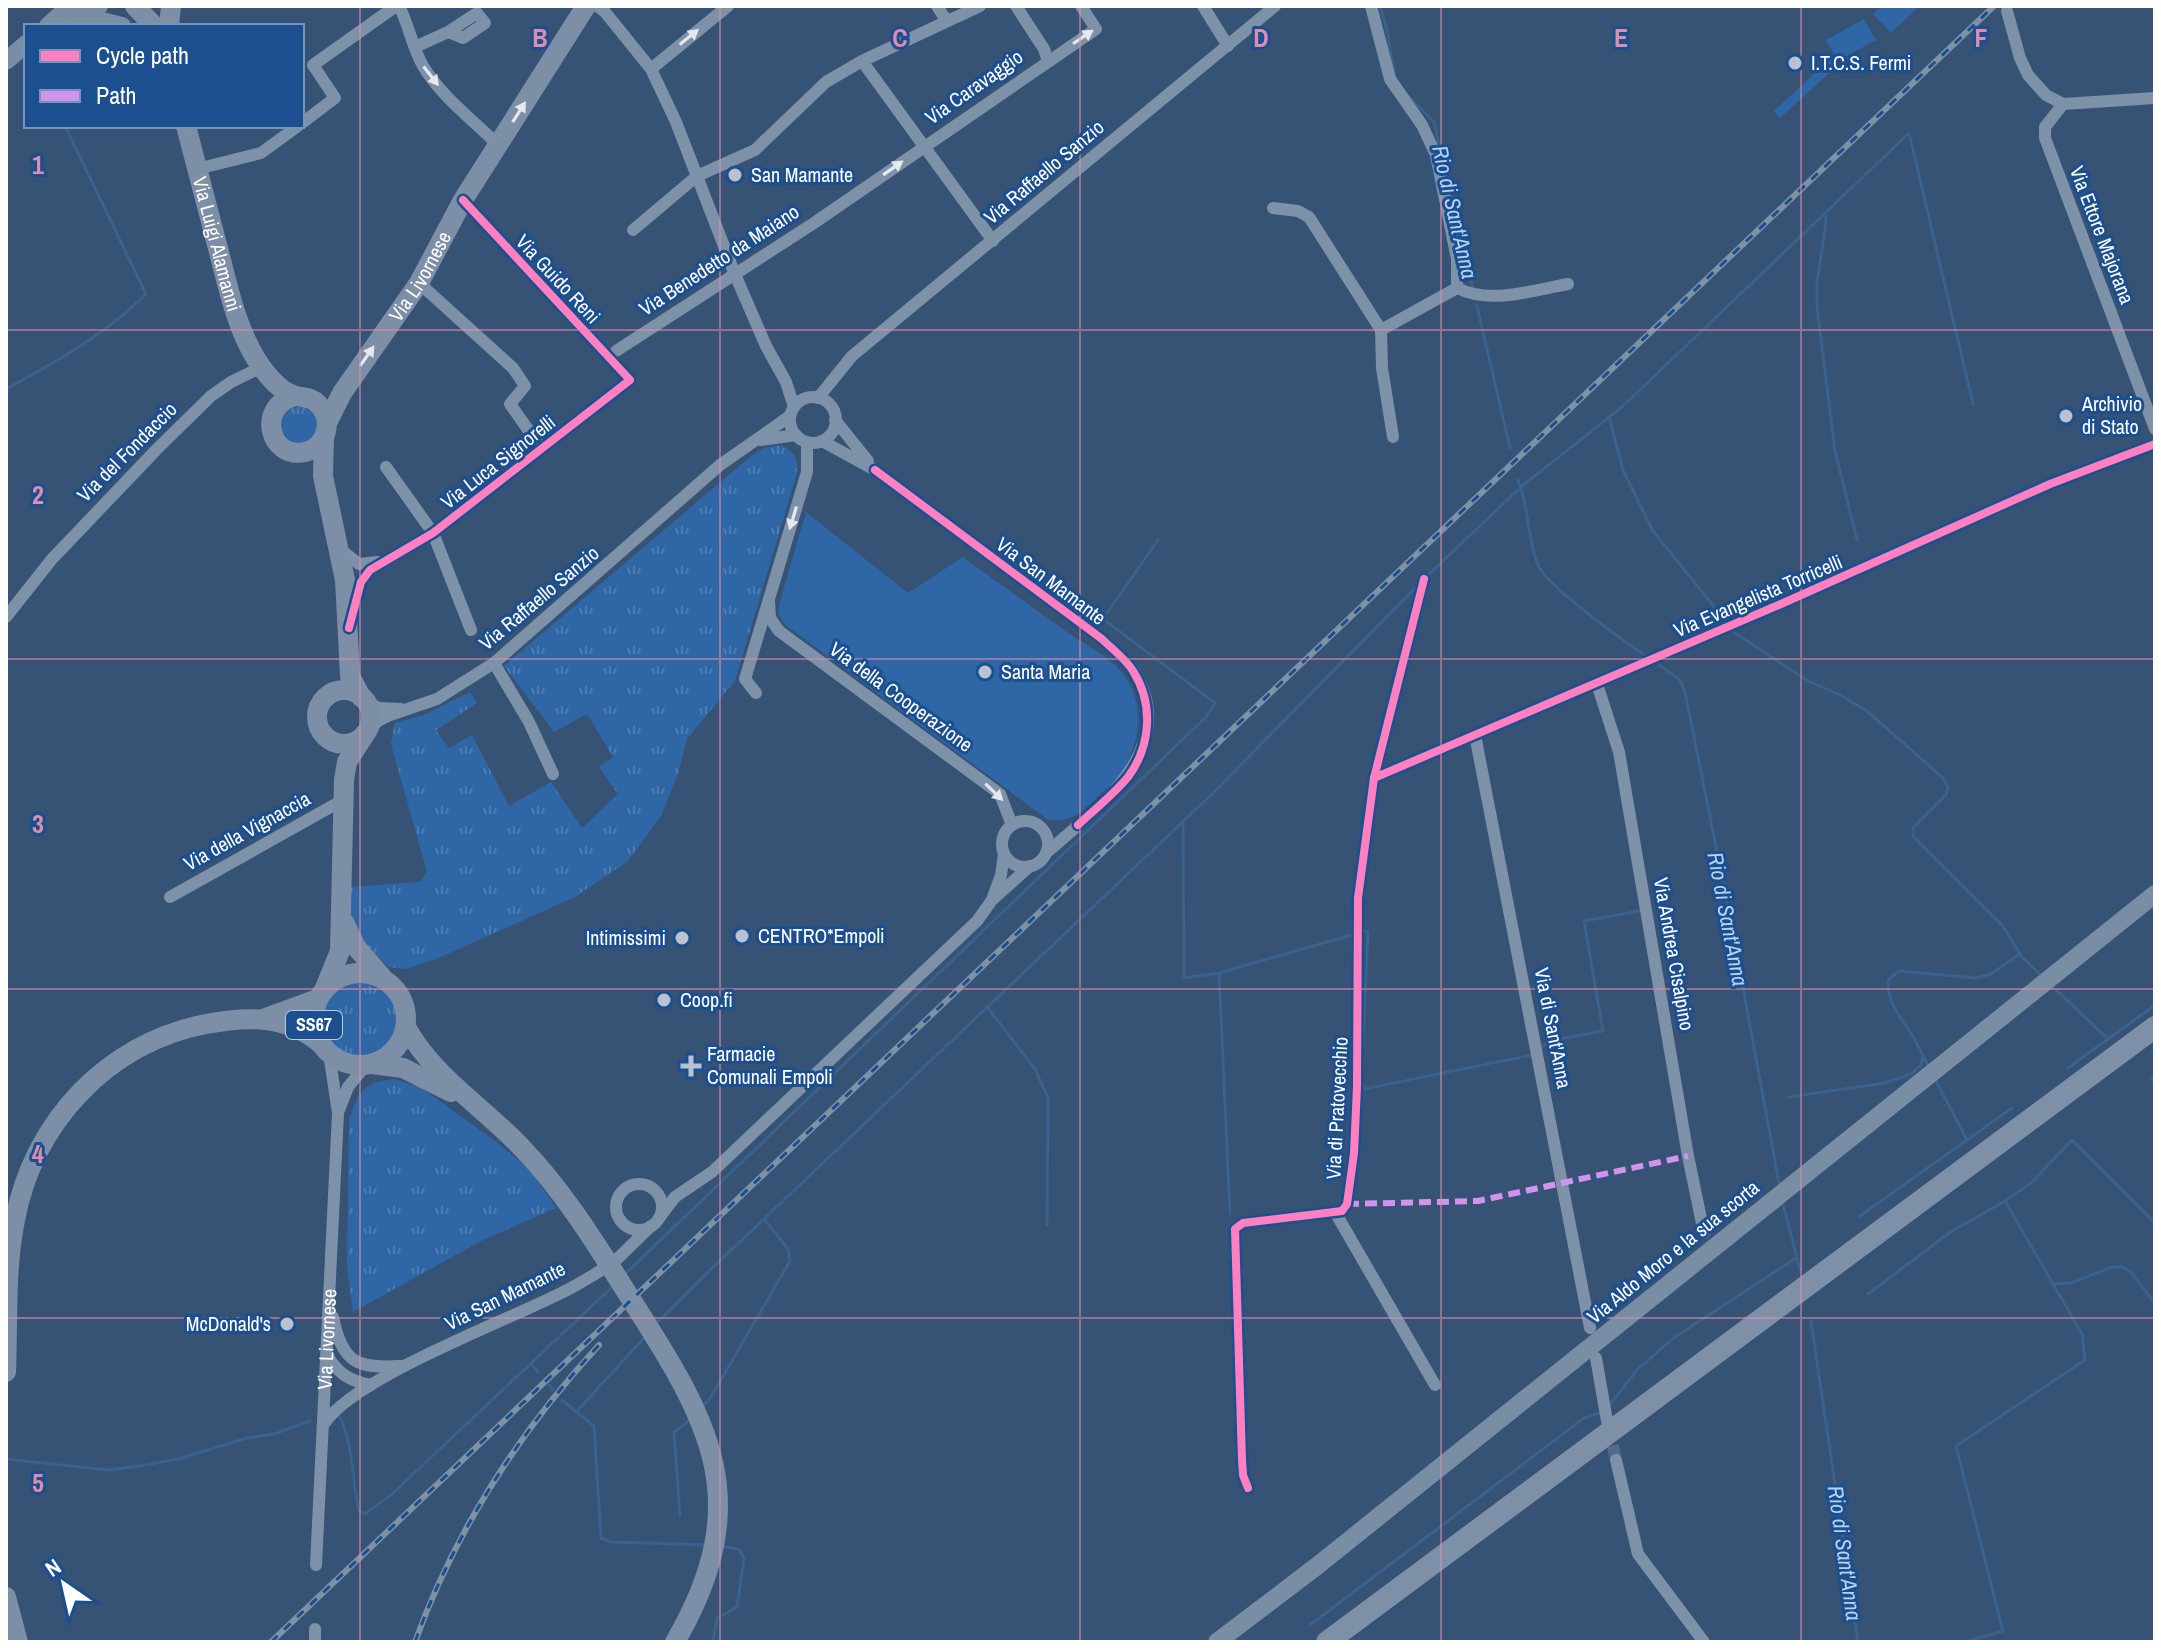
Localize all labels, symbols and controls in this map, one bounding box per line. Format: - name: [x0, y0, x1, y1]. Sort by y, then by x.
- text: B: [532, 20, 548, 55]
- text: C: [892, 20, 908, 55]
- text: D: [1253, 20, 1269, 55]
- text: E: [1614, 20, 1628, 55]
- text: F: [1974, 20, 1988, 55]
- legend: [24, 24, 304, 128]
- one-way arrow: [679, 29, 700, 46]
- one-way arrow: [1073, 30, 1094, 45]
- text: Cycle path: [96, 39, 189, 71]
- street label: Via Caravaggio: [919, 43, 1028, 130]
- place label: I.T.C.S. Fermi: [1811, 49, 1911, 76]
- marker: I.T.C.S. Fermi: [1786, 54, 1804, 72]
- one-way arrow: [422, 66, 439, 86]
- text: Path: [96, 79, 137, 111]
- one-way arrow: [511, 101, 525, 123]
- street label: Via Raffaello Sanzio: [978, 113, 1109, 230]
- water label: Rio di Sant'Anna: [1425, 142, 1485, 282]
- text: 1: [32, 147, 44, 182]
- place label: San Mamante: [751, 161, 853, 188]
- one-way arrow: [882, 161, 903, 176]
- street label: Via Ettore Majorana: [2064, 162, 2141, 308]
- marker: San Mamante: [726, 166, 744, 184]
- street label: Via Luigi Alamanni: [187, 173, 248, 315]
- street label: Via Benedetto da Maiano: [633, 198, 804, 321]
- street label: Via Livornese: [382, 226, 457, 327]
- street label: Via Guido Reni: [510, 228, 607, 329]
- one-way arrow: [359, 345, 374, 366]
- place label: Archivio di Stato: [2081, 390, 2142, 440]
- street label: Via del Fondaccio: [71, 396, 183, 508]
- marker: Archivio di Stato: [2057, 407, 2075, 425]
- street label: Via Luca Signorelli: [435, 408, 560, 515]
- text: 2: [32, 477, 44, 512]
- one-way arrow: [786, 507, 799, 531]
- street label: Via San Mamante: [991, 530, 1112, 631]
- street label: Via Raffaello Sanzio: [473, 539, 604, 656]
- street label: Via Evangelista Torricelli: [1669, 548, 1846, 643]
- street label: Via della Cooperazione: [824, 635, 978, 758]
- place label: Santa Maria: [1001, 658, 1090, 685]
- marker: Santa Maria: [976, 663, 994, 681]
- one-way arrow: [984, 782, 1003, 801]
- street label: Via della Vignaccia: [179, 785, 315, 876]
- text: 3: [32, 806, 44, 841]
- water label: Rio di Sant'Anna: [1700, 849, 1756, 989]
- street label: Via Andrea Cisalpino: [1648, 875, 1701, 1032]
- place label: CENTRO*Empoli: [758, 922, 885, 949]
- place label: Intimissimi: [586, 924, 666, 951]
- marker: CENTRO*Empoli: [733, 927, 751, 945]
- marker: Intimissimi: [673, 929, 691, 947]
- street label: Via di Sant'Anna: [1529, 965, 1578, 1091]
- place label: Coop.fi: [680, 986, 733, 1013]
- marker: Coop.fi: [655, 991, 673, 1009]
- road number: SS67: [286, 1011, 342, 1039]
- street label: Via di Pratovecchio: [1319, 1036, 1354, 1180]
- place label: Farmacie Comunali Empoli: [707, 1040, 833, 1090]
- marker: Farmacie Comunali Empoli: [682, 1057, 700, 1075]
- text: 4: [32, 1136, 44, 1171]
- street label: Via Aldo Moro e la sua scorta: [1581, 1174, 1764, 1329]
- street label: Via San Mamante: [440, 1255, 570, 1336]
- street label: Via Livornese: [311, 1288, 342, 1390]
- place label: McDonald's: [186, 1310, 271, 1337]
- marker: McDonald's: [278, 1315, 296, 1333]
- text: 5: [32, 1465, 44, 1500]
- water label: Rio di Sant'Anna: [1821, 1484, 1869, 1622]
- north arrow: [24, 1544, 104, 1624]
- text: N: [39, 1551, 67, 1583]

